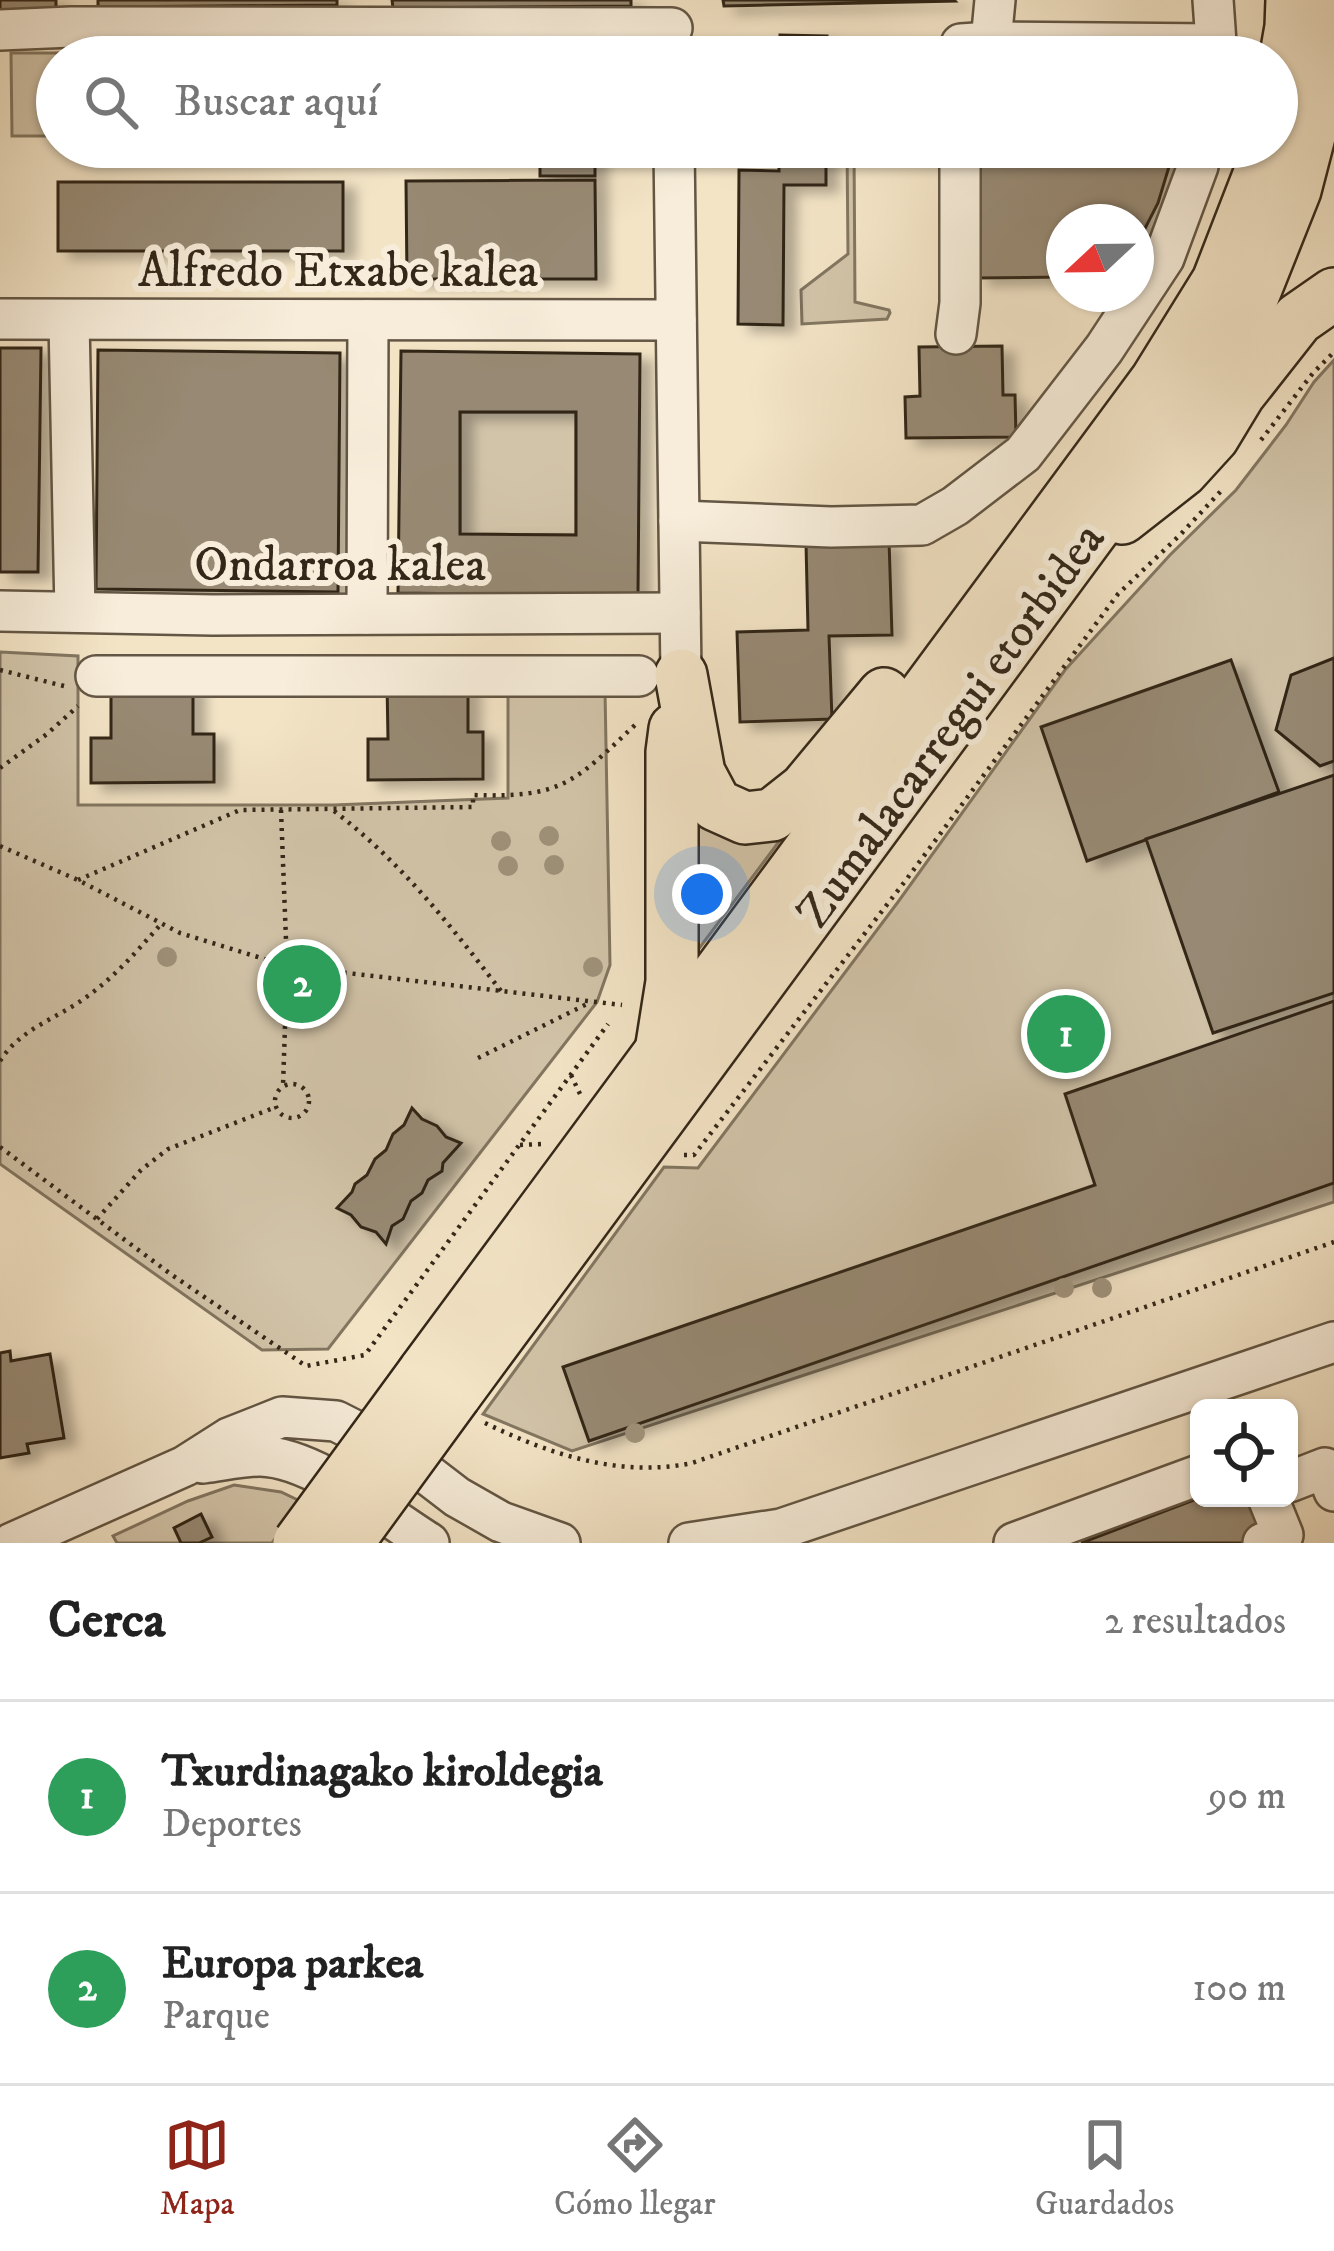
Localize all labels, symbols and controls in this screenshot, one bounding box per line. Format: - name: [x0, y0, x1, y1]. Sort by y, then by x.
- search box: [36, 36, 1298, 168]
- icon: search: [78, 69, 144, 135]
- text: Buscar aquí: [174, 74, 379, 130]
- north arrow: [1046, 204, 1154, 312]
- street label: Alfredo Etxabe kalea: [138, 242, 539, 302]
- street label: Zumalacarregui etorbidea: [784, 511, 1119, 940]
- street label: Ondarroa kalea: [194, 536, 486, 596]
- your location: [672, 864, 732, 924]
- pin: 2: [263, 939, 341, 1029]
- pin: 1: [1027, 989, 1105, 1079]
- map controls: [1190, 1399, 1298, 1507]
- button: locate: [1190, 1399, 1298, 1507]
- text: Cerca: [48, 1589, 165, 1653]
- text: 2 resultados: [1104, 1597, 1286, 1646]
- text: Txurdinagako kiroldegia: [162, 1744, 603, 1800]
- text: 1: [80, 1772, 94, 1821]
- text: 90 m: [1208, 1772, 1286, 1821]
- text: Deportes: [162, 1800, 302, 1849]
- text: Europa parkea: [162, 1936, 423, 1992]
- text: 2: [77, 1964, 97, 2013]
- text: 100 m: [1192, 1964, 1286, 2013]
- text: Parque: [162, 1992, 270, 2041]
- tab: Mapa: [160, 2112, 235, 2225]
- tab: Cómo llegar: [554, 2112, 716, 2225]
- tab: Guardados: [1035, 2112, 1174, 2225]

